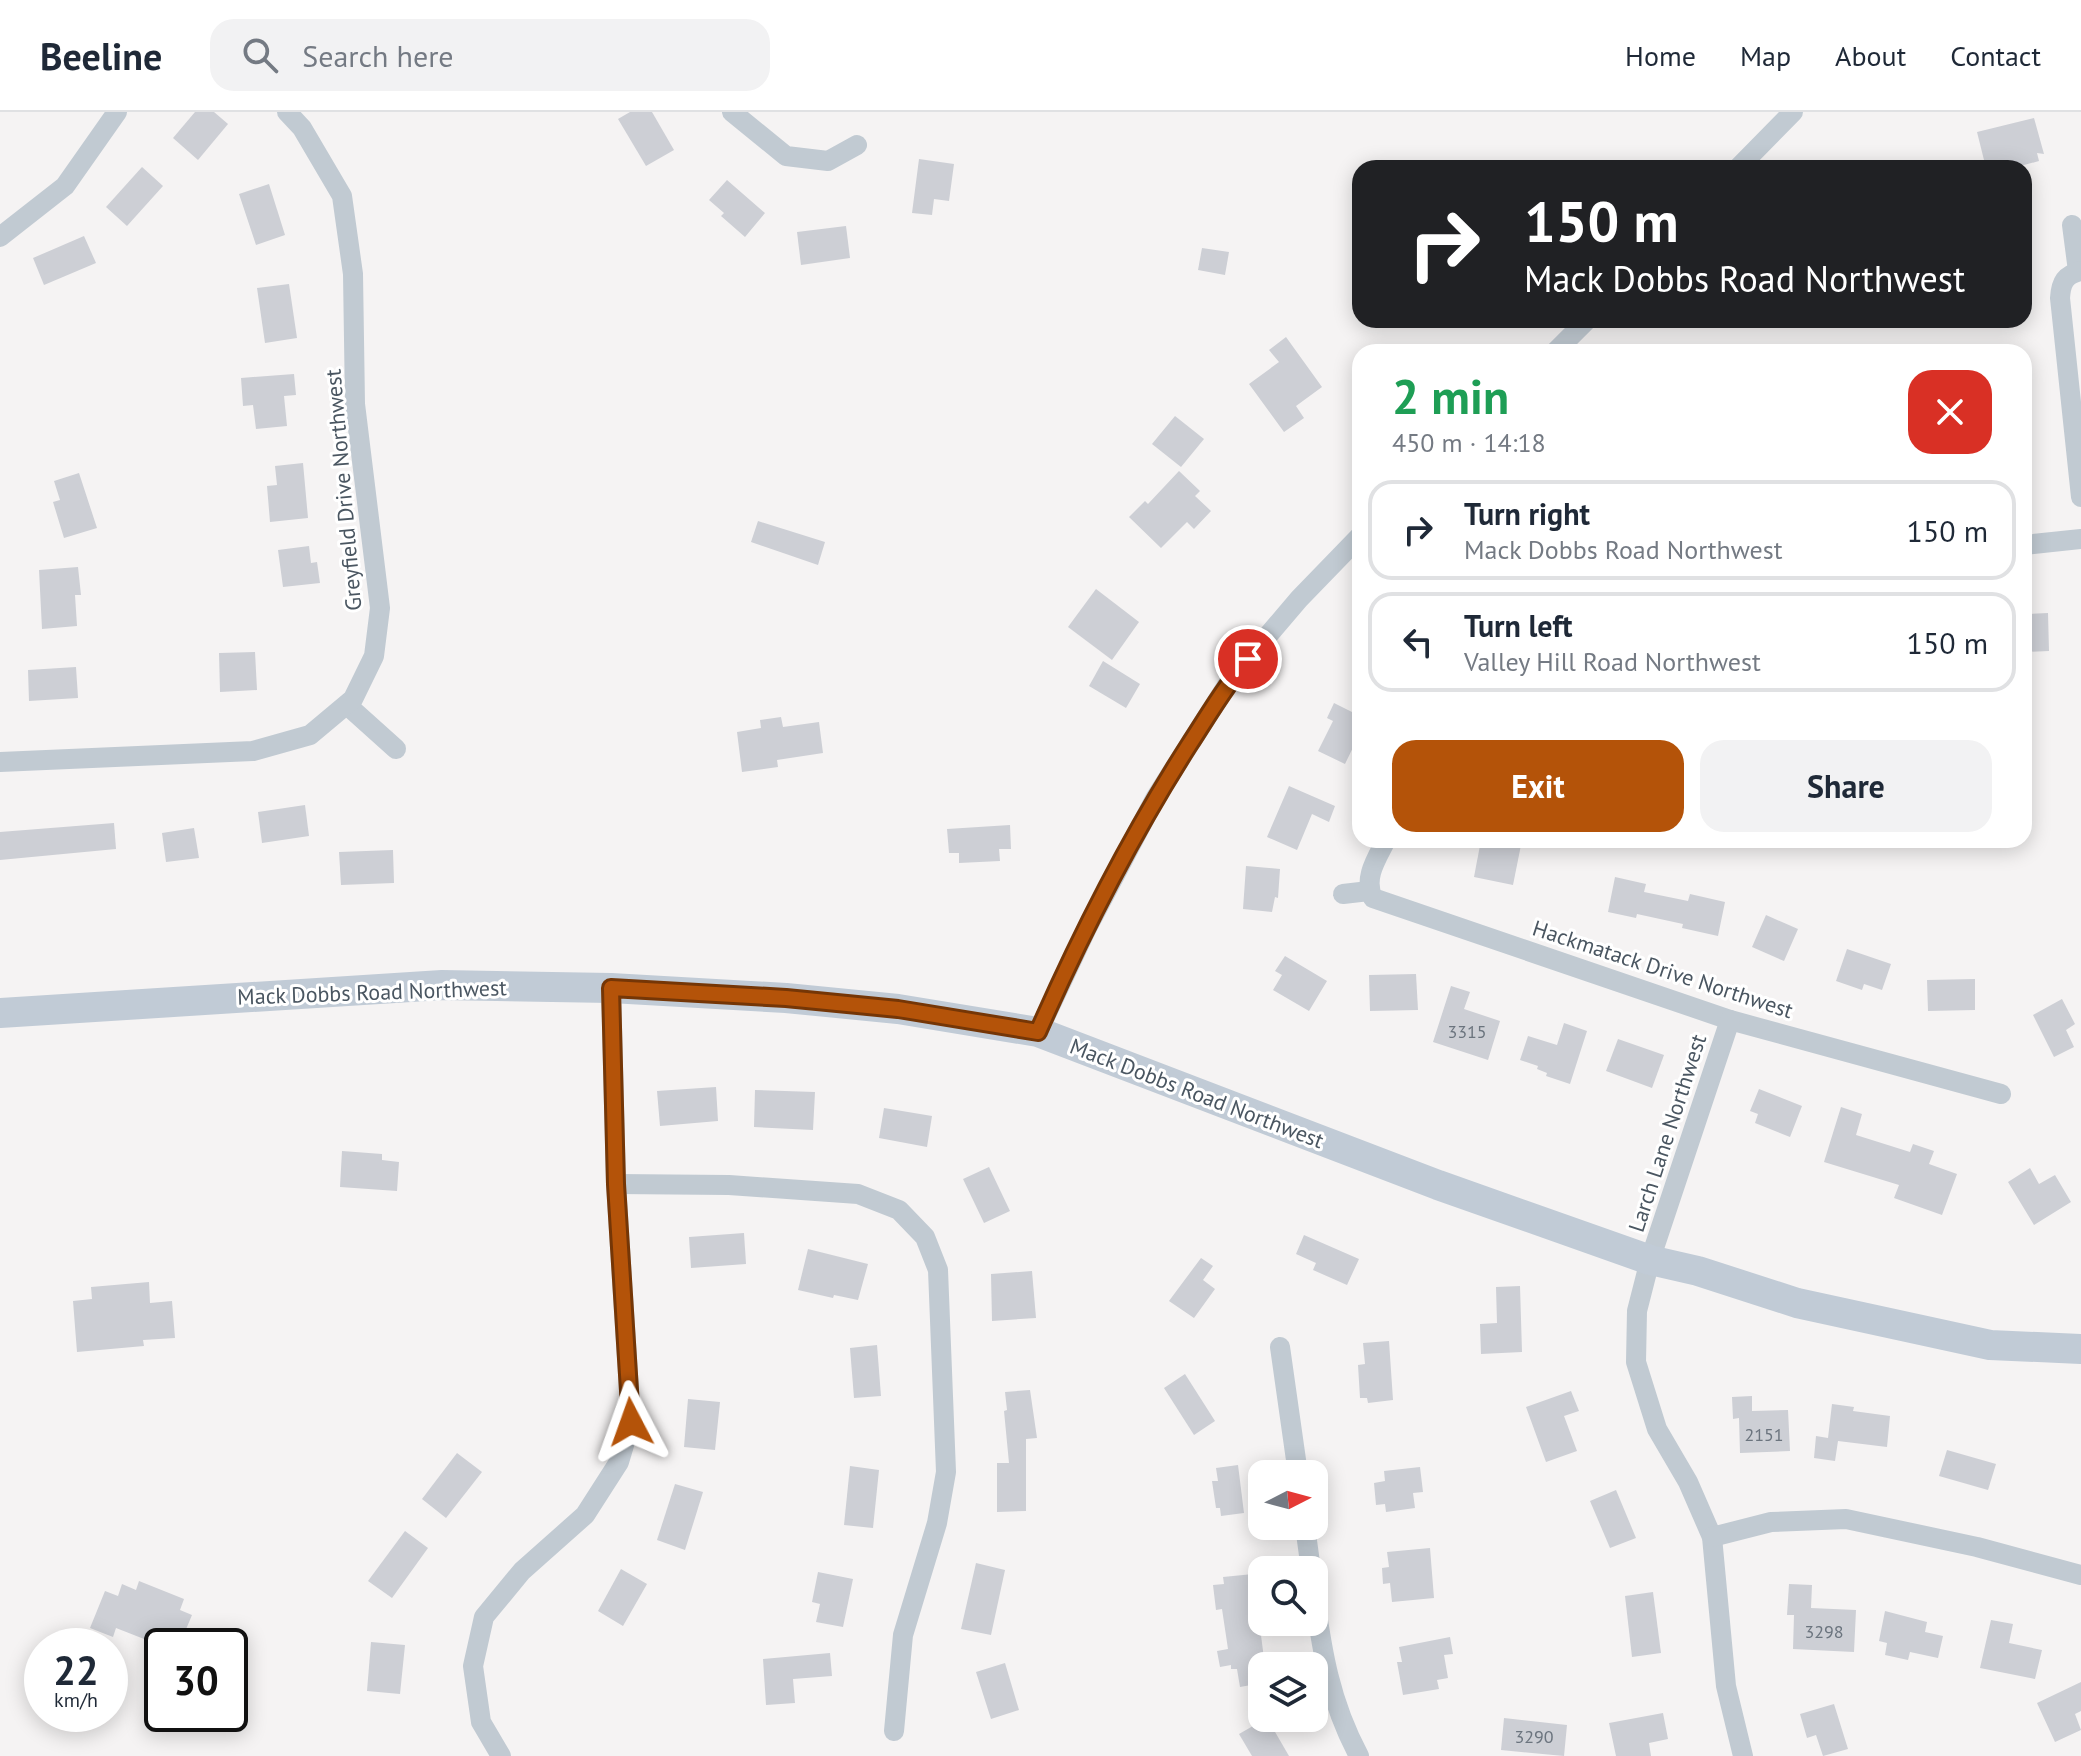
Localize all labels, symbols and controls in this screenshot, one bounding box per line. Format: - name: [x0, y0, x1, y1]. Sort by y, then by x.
- search box: [210, 19, 770, 91]
- text: Beeline: [40, 31, 162, 80]
- icon: search: [238, 33, 282, 77]
- text: Search here: [302, 36, 454, 75]
- text: Home: [1625, 37, 1696, 74]
- text: Map: [1740, 37, 1791, 74]
- text: About: [1835, 37, 1906, 74]
- text: Contact: [1950, 37, 2041, 74]
- text: 150 m: [1524, 185, 1679, 257]
- icon: right: [1392, 192, 1496, 296]
- text: Mack Dobbs Road Northwest: [1524, 255, 1965, 302]
- text: 2 min: [1392, 365, 1509, 427]
- street label: Greyfield Drive Northwest: [318, 368, 368, 612]
- button: close: [1908, 370, 1992, 454]
- text: 450 m · 14:18: [1392, 426, 1546, 459]
- text: Turn right: [1464, 494, 1590, 533]
- icon: right: [1396, 508, 1440, 552]
- text: 150 m: [1907, 511, 1988, 550]
- text: Mack Dobbs Road Northwest: [1464, 533, 1783, 566]
- text: Turn left: [1464, 606, 1572, 645]
- icon: left: [1396, 620, 1440, 664]
- text: 150 m: [1907, 623, 1988, 662]
- pin: [1214, 625, 1282, 693]
- icon: arrive: [1226, 637, 1270, 681]
- text: Valley Hill Road Northwest: [1464, 645, 1761, 678]
- button: Exit: [1392, 740, 1684, 832]
- button: Share: [1700, 740, 1992, 832]
- street label: Hackmatack Drive Northwest: [1529, 914, 1797, 1025]
- street label: Mack Dobbs Road Northwest: [237, 973, 508, 1011]
- house number: 3315: [1447, 1020, 1487, 1043]
- street label: Larch Lane Northwest: [1622, 1030, 1712, 1235]
- street label: Mack Dobbs Road Northwest: [1066, 1032, 1328, 1155]
- position arrow: [589, 1380, 673, 1464]
- house number: 2151: [1744, 1423, 1784, 1446]
- north arrow: [1248, 1460, 1328, 1540]
- map controls: [1248, 1460, 1328, 1732]
- button: search: [1248, 1556, 1328, 1636]
- house number: 3298: [1804, 1620, 1844, 1643]
- speed limit sign: 30: [144, 1628, 248, 1732]
- text: 22: [53, 1644, 99, 1696]
- button: layers: [1248, 1652, 1328, 1732]
- text: km/h: [54, 1687, 98, 1713]
- house number: 3290: [1514, 1725, 1554, 1748]

